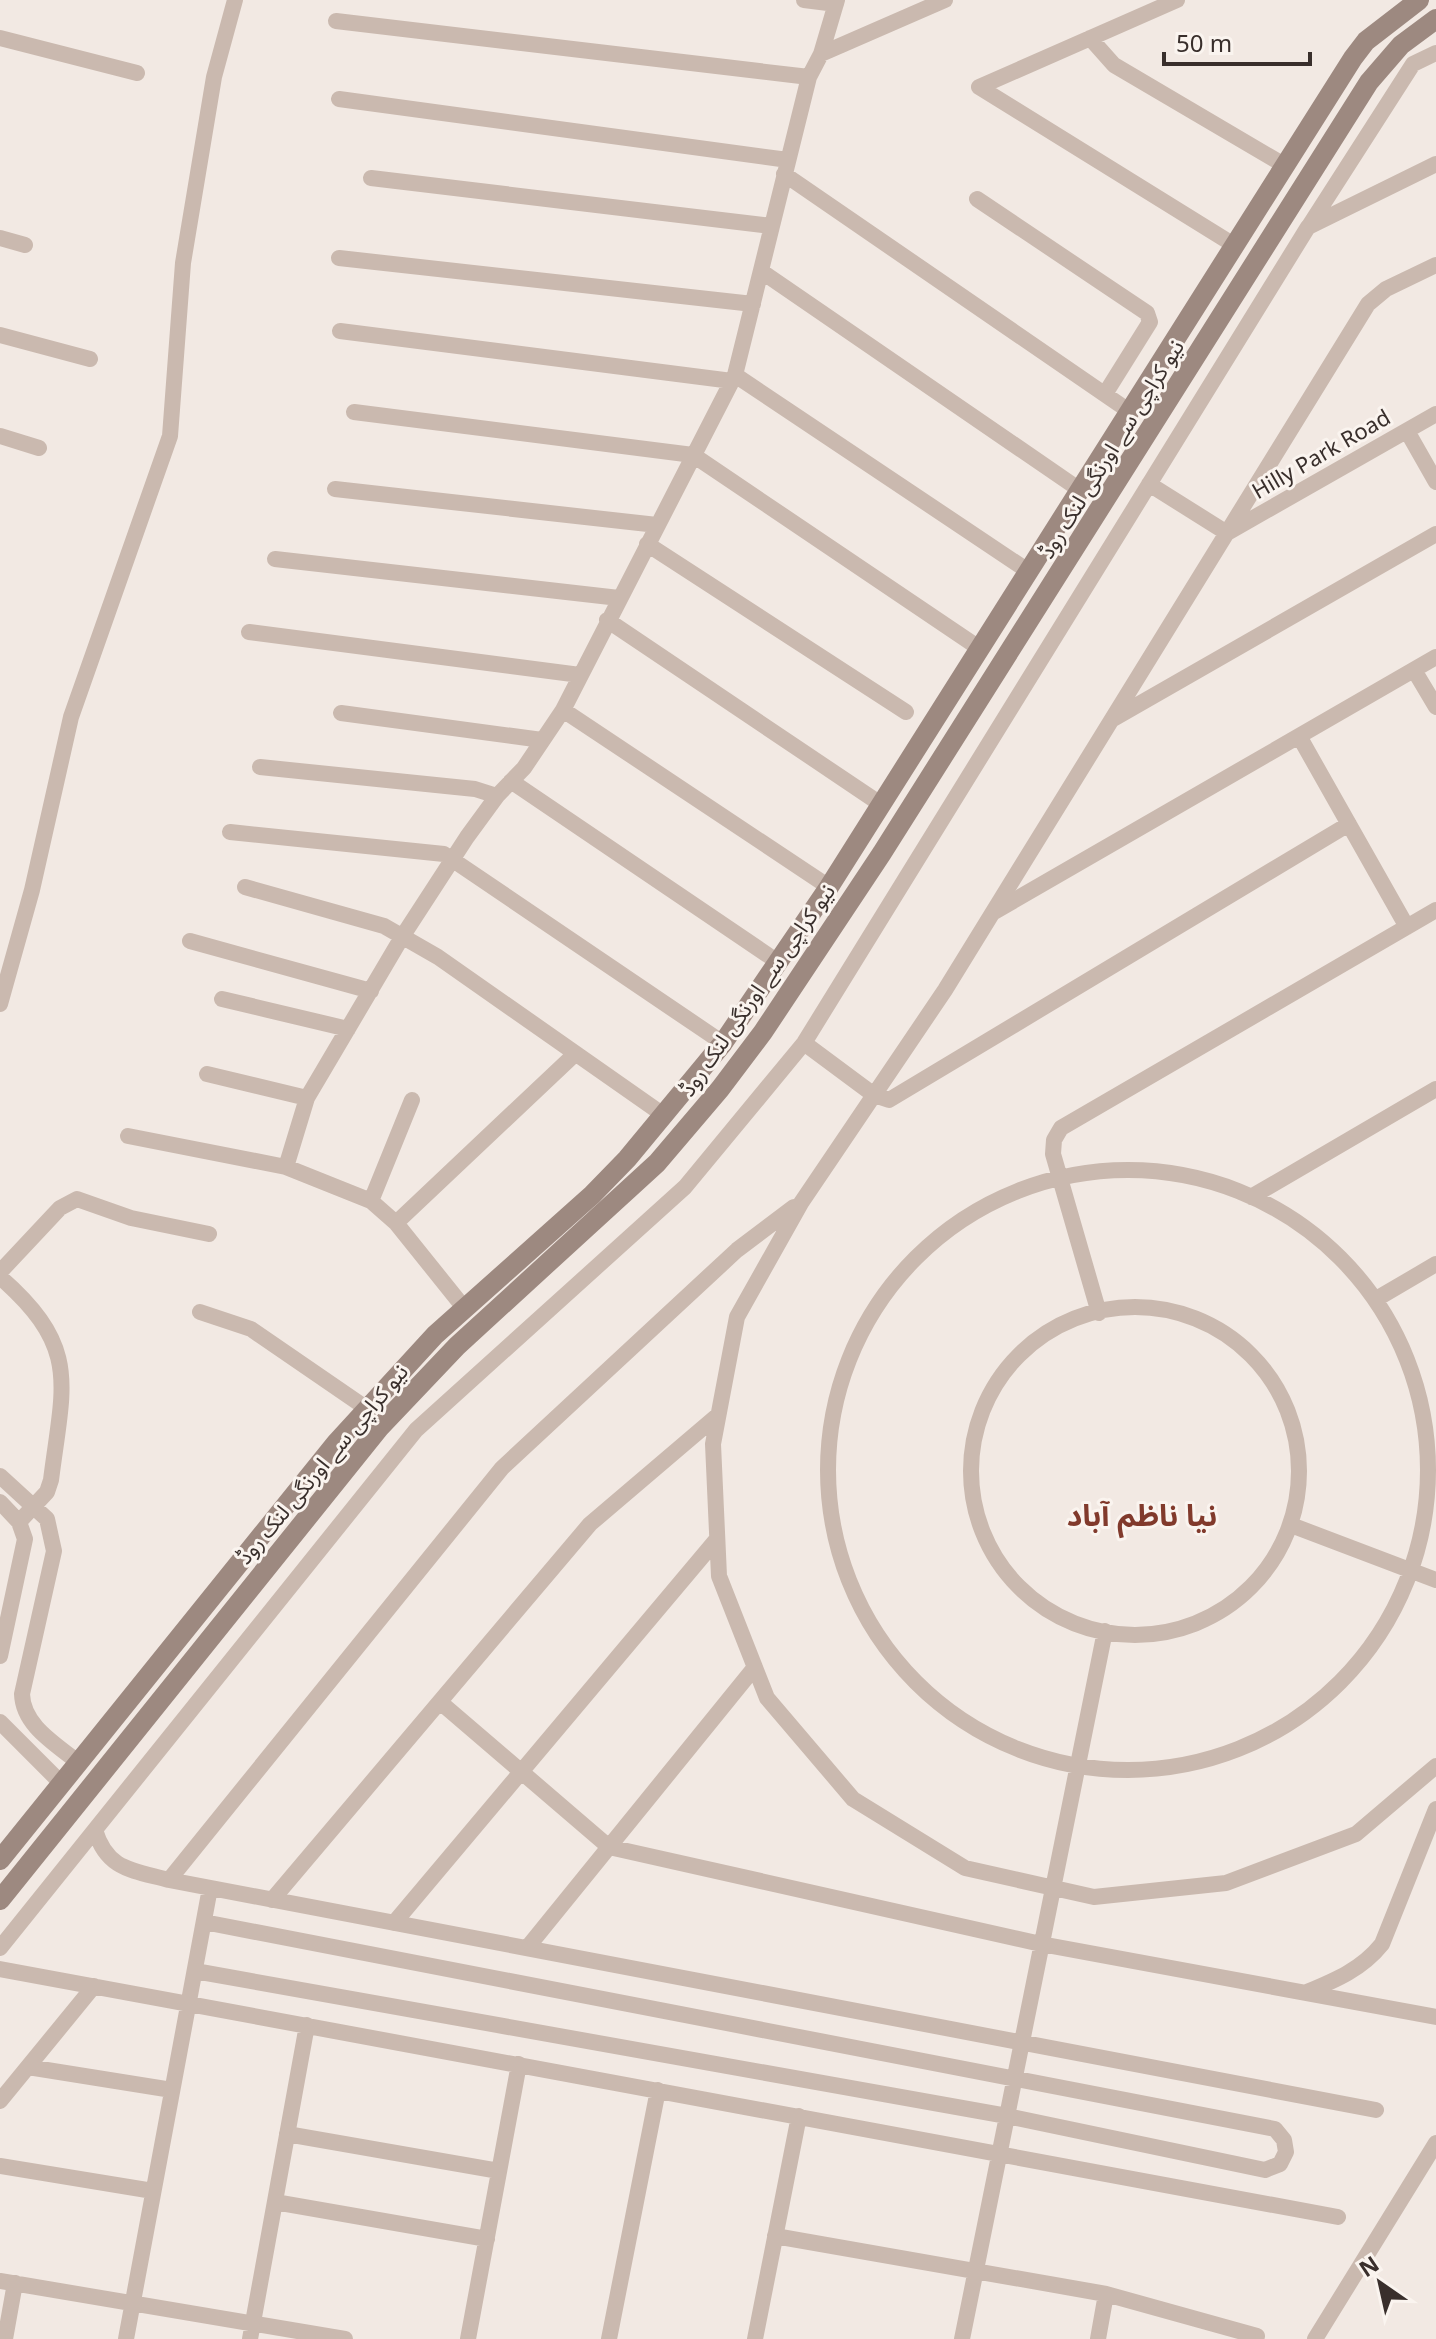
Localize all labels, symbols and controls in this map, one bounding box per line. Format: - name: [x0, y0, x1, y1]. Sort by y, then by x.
- scale bar: [1164, 16, 1310, 66]
- text: 50 m: [1176, 26, 1232, 59]
- street label: نیو کراچی سے اورنگی لنک روڈ: [1030, 333, 1191, 564]
- street label: Hilly Park Road: [1246, 401, 1395, 505]
- street label: نیو کراچی سے اورنگی لنک روڈ: [671, 877, 842, 1102]
- street label: نیو کراچی سے اورنگی لنک روڈ: [228, 1357, 415, 1571]
- district label: نیا ناظم آباد: [1067, 1494, 1217, 1539]
- north arrow: [1340, 2243, 1420, 2323]
- text: N: [1352, 2248, 1384, 2283]

